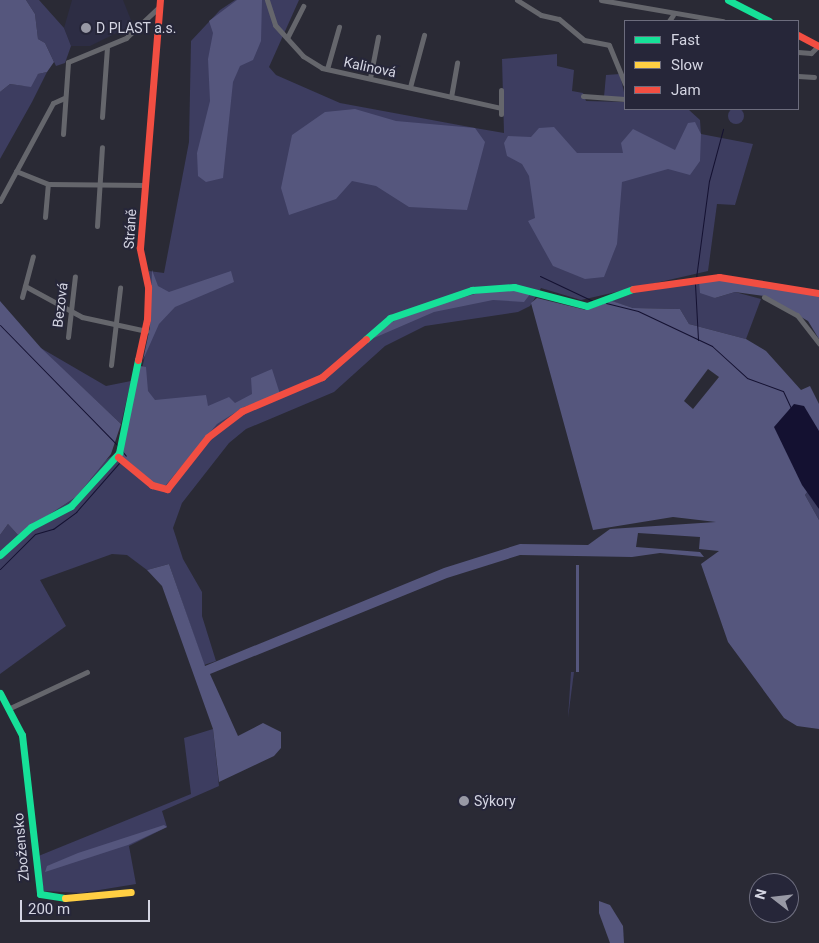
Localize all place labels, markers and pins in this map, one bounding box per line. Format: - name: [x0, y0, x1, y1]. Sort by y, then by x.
- place label: D PLAST a.s.: [96, 20, 177, 36]
- marker: D PLAST a.s.: [80, 22, 92, 34]
- place label: Sýkory: [474, 793, 516, 809]
- marker: Sýkory: [458, 795, 470, 807]

